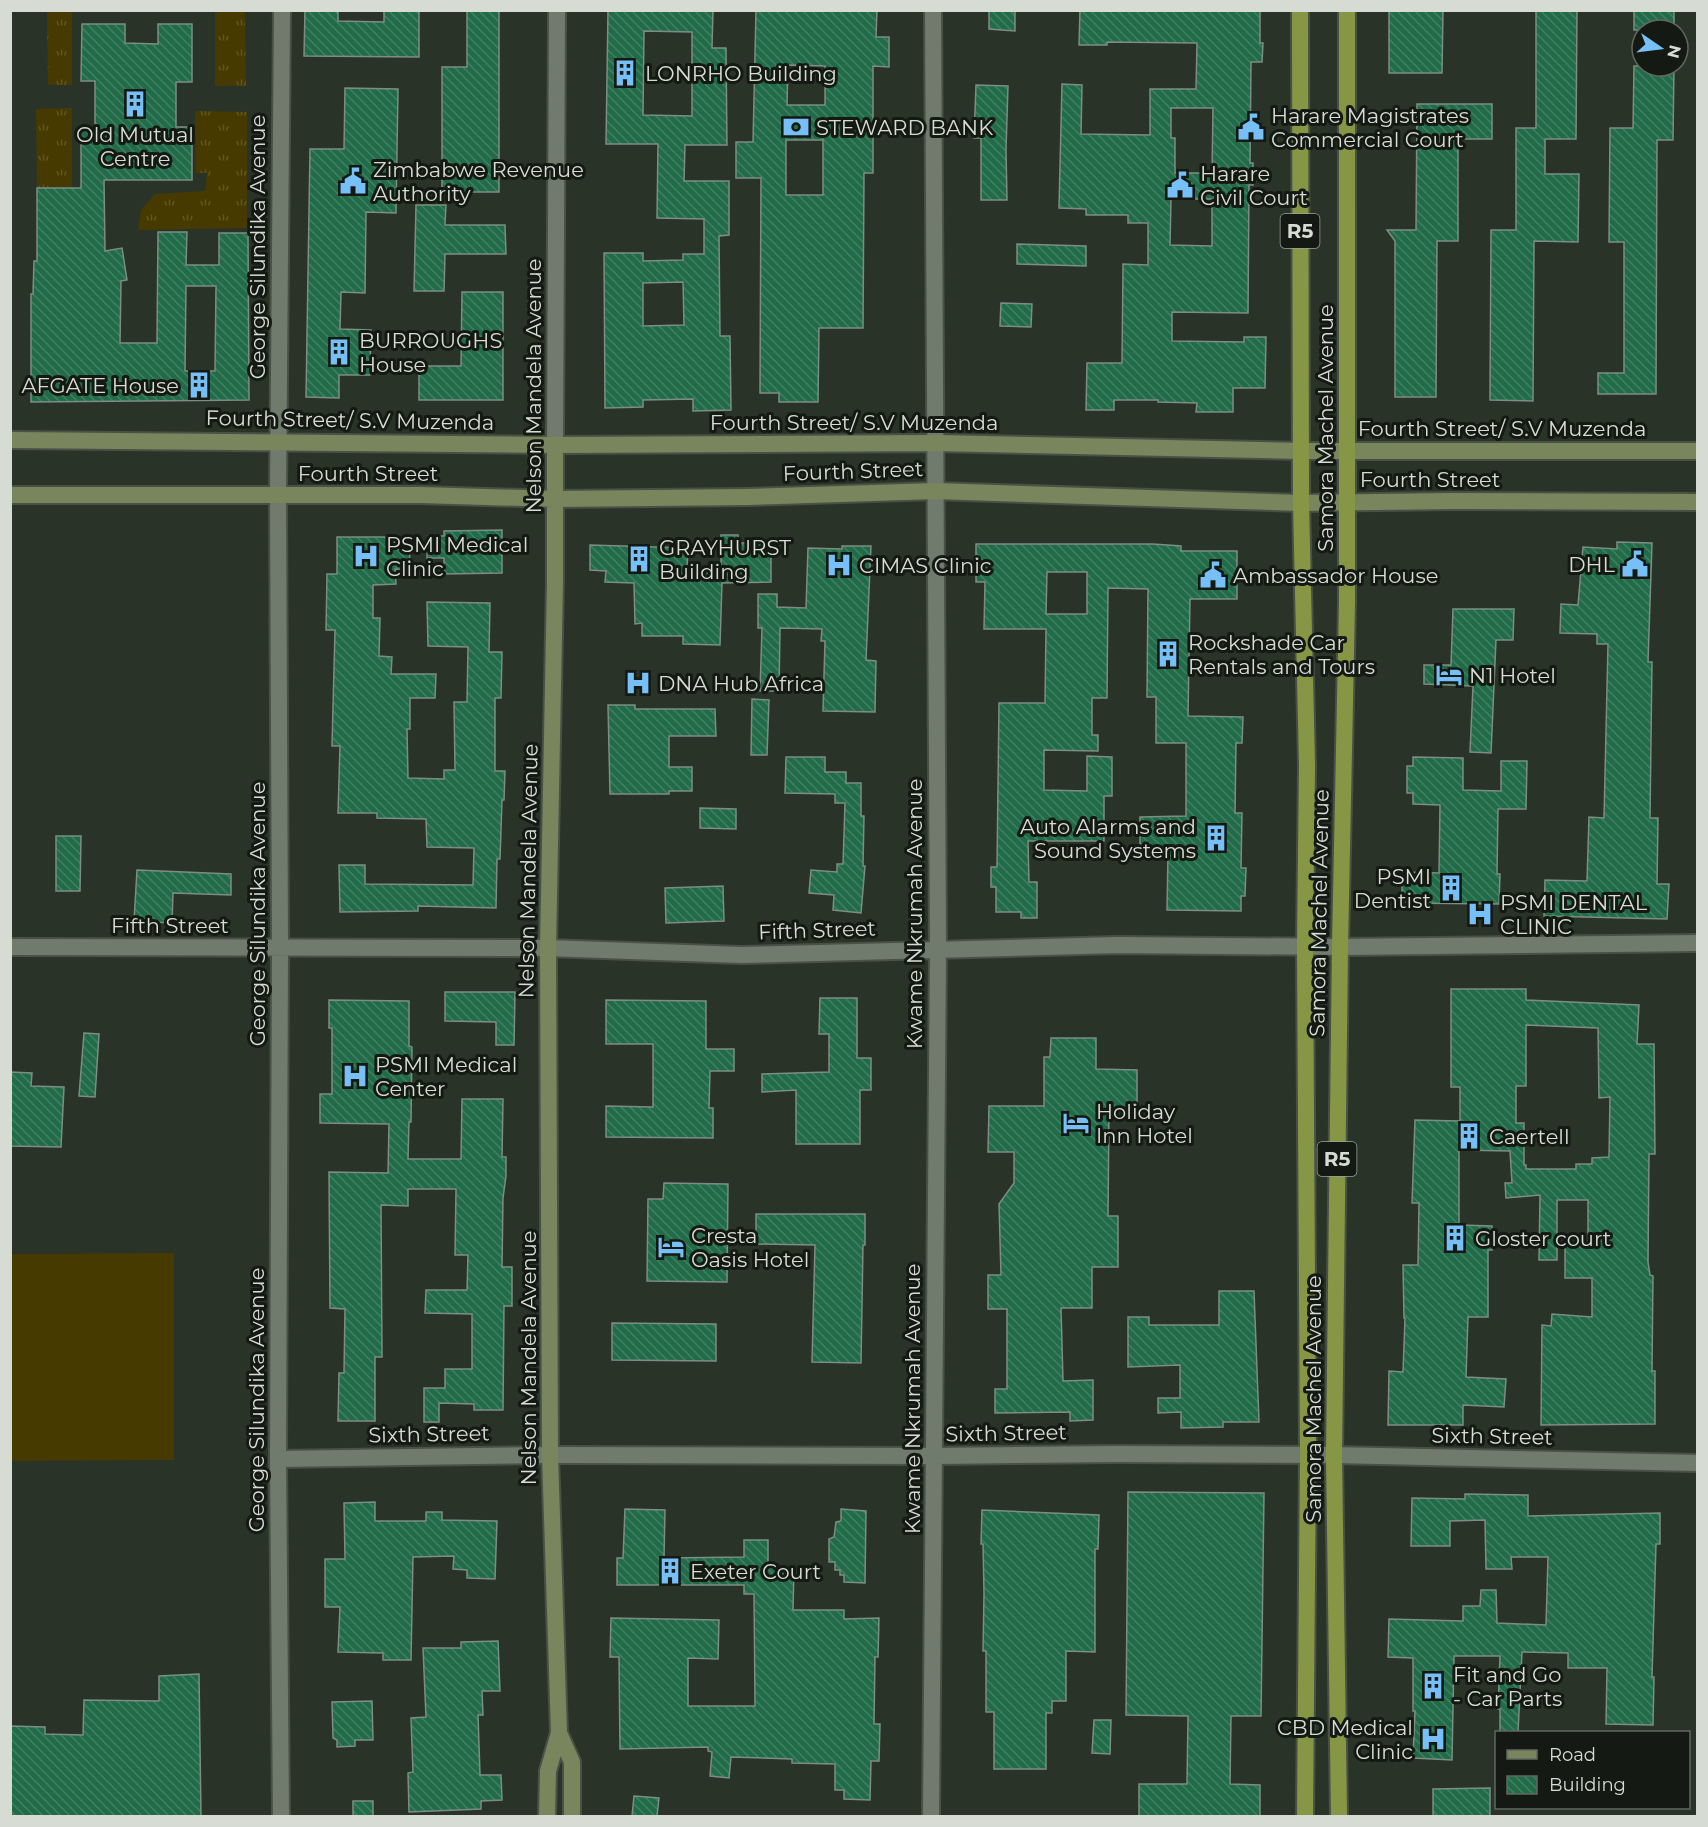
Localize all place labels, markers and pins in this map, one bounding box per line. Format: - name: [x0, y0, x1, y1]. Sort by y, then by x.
- building icon: LONRHO Building: [610, 58, 640, 88]
- place label: LONRHO Building: [645, 61, 837, 86]
- building icon: Old Mutual Centre: [120, 89, 150, 119]
- place label: Harare Magistrates Commercial Court: [1271, 103, 1469, 152]
- bank icon: STEWARD BANK: [781, 112, 811, 142]
- public building icon: Harare Magistrates Commercial Court: [1236, 112, 1266, 142]
- place label: STEWARD BANK: [816, 115, 993, 140]
- place label: Old Mutual Centre: [76, 122, 194, 171]
- place label: Zimbabwe Revenue Authority: [373, 157, 584, 206]
- place label: Harare Civil Court: [1200, 161, 1308, 210]
- public building icon: Zimbabwe Revenue Authority: [338, 166, 368, 196]
- public building icon: Harare Civil Court: [1165, 170, 1195, 200]
- place label: BURROUGHS House: [359, 328, 502, 377]
- building icon: BURROUGHS House: [324, 337, 354, 367]
- building icon: AFGATE House: [184, 370, 214, 400]
- place label: AFGATE House: [21, 373, 179, 398]
- place label: PSMI Medical Clinic: [386, 532, 528, 581]
- place label: GRAYHURST Building: [659, 535, 791, 584]
- hospital icon: PSMI Medical Clinic: [351, 541, 381, 571]
- building icon: GRAYHURST Building: [624, 544, 654, 574]
- public building icon: DHL: [1620, 549, 1650, 579]
- hospital icon: CIMAS Clinic: [824, 550, 854, 580]
- place label: DHL: [1568, 552, 1616, 577]
- place label: CIMAS Clinic: [859, 553, 992, 578]
- public building icon: Ambassador House: [1198, 560, 1228, 590]
- place label: Ambassador House: [1233, 563, 1438, 588]
- place label: Rockshade Car Rentals and Tours: [1188, 630, 1375, 679]
- building icon: Rockshade Car Rentals and Tours: [1153, 639, 1183, 669]
- hotel icon: N1 Hotel: [1434, 660, 1464, 690]
- place label: N1 Hotel: [1469, 663, 1556, 688]
- hospital icon: DNA Hub Africa: [623, 668, 653, 698]
- place label: DNA Hub Africa: [658, 671, 824, 696]
- place label: Auto Alarms and Sound Systems: [1020, 814, 1196, 863]
- building icon: Auto Alarms and Sound Systems: [1201, 823, 1231, 853]
- place label: PSMI Dentist: [1354, 864, 1431, 913]
- building icon: PSMI Dentist: [1436, 873, 1466, 903]
- place label: PSMI DENTAL CLINIC: [1500, 890, 1648, 939]
- hospital icon: PSMI DENTAL CLINIC: [1465, 899, 1495, 929]
- place label: PSMI Medical Center: [375, 1052, 517, 1101]
- hospital icon: PSMI Medical Center: [340, 1061, 370, 1091]
- place label: Holiday Inn Hotel: [1096, 1099, 1193, 1148]
- hotel icon: Holiday Inn Hotel: [1061, 1108, 1091, 1138]
- building icon: Caertell: [1454, 1121, 1484, 1151]
- place label: Caertell: [1489, 1124, 1570, 1149]
- place label: Cresta Oasis Hotel: [691, 1223, 809, 1272]
- building icon: Gloster court: [1440, 1223, 1470, 1253]
- place label: Gloster court: [1475, 1226, 1611, 1251]
- hotel icon: Cresta Oasis Hotel: [656, 1232, 686, 1262]
- building icon: Exeter Court: [655, 1556, 685, 1586]
- place label: Exeter Court: [690, 1559, 821, 1584]
- place label: Fit and Go - Car Parts: [1453, 1662, 1562, 1711]
- building icon: Fit and Go - Car Parts: [1418, 1671, 1448, 1701]
- place label: CBD Medical Clinic: [1277, 1715, 1413, 1764]
- hospital icon: CBD Medical Clinic: [1418, 1724, 1448, 1754]

